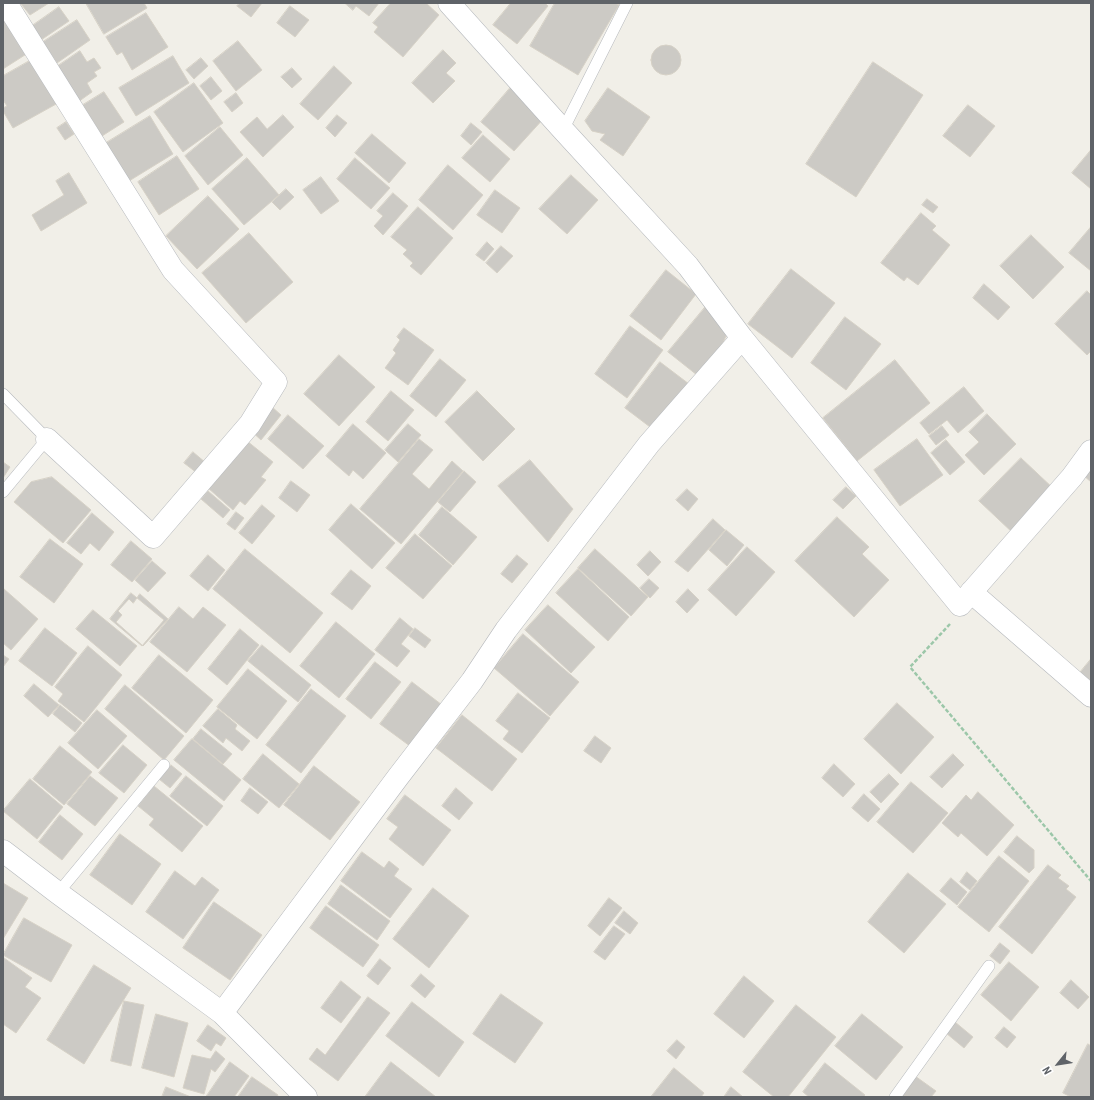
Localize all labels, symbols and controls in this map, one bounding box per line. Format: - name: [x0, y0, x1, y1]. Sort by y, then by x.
- north arrow: [1038, 1044, 1078, 1084]
- text: N: [1040, 1064, 1054, 1076]

